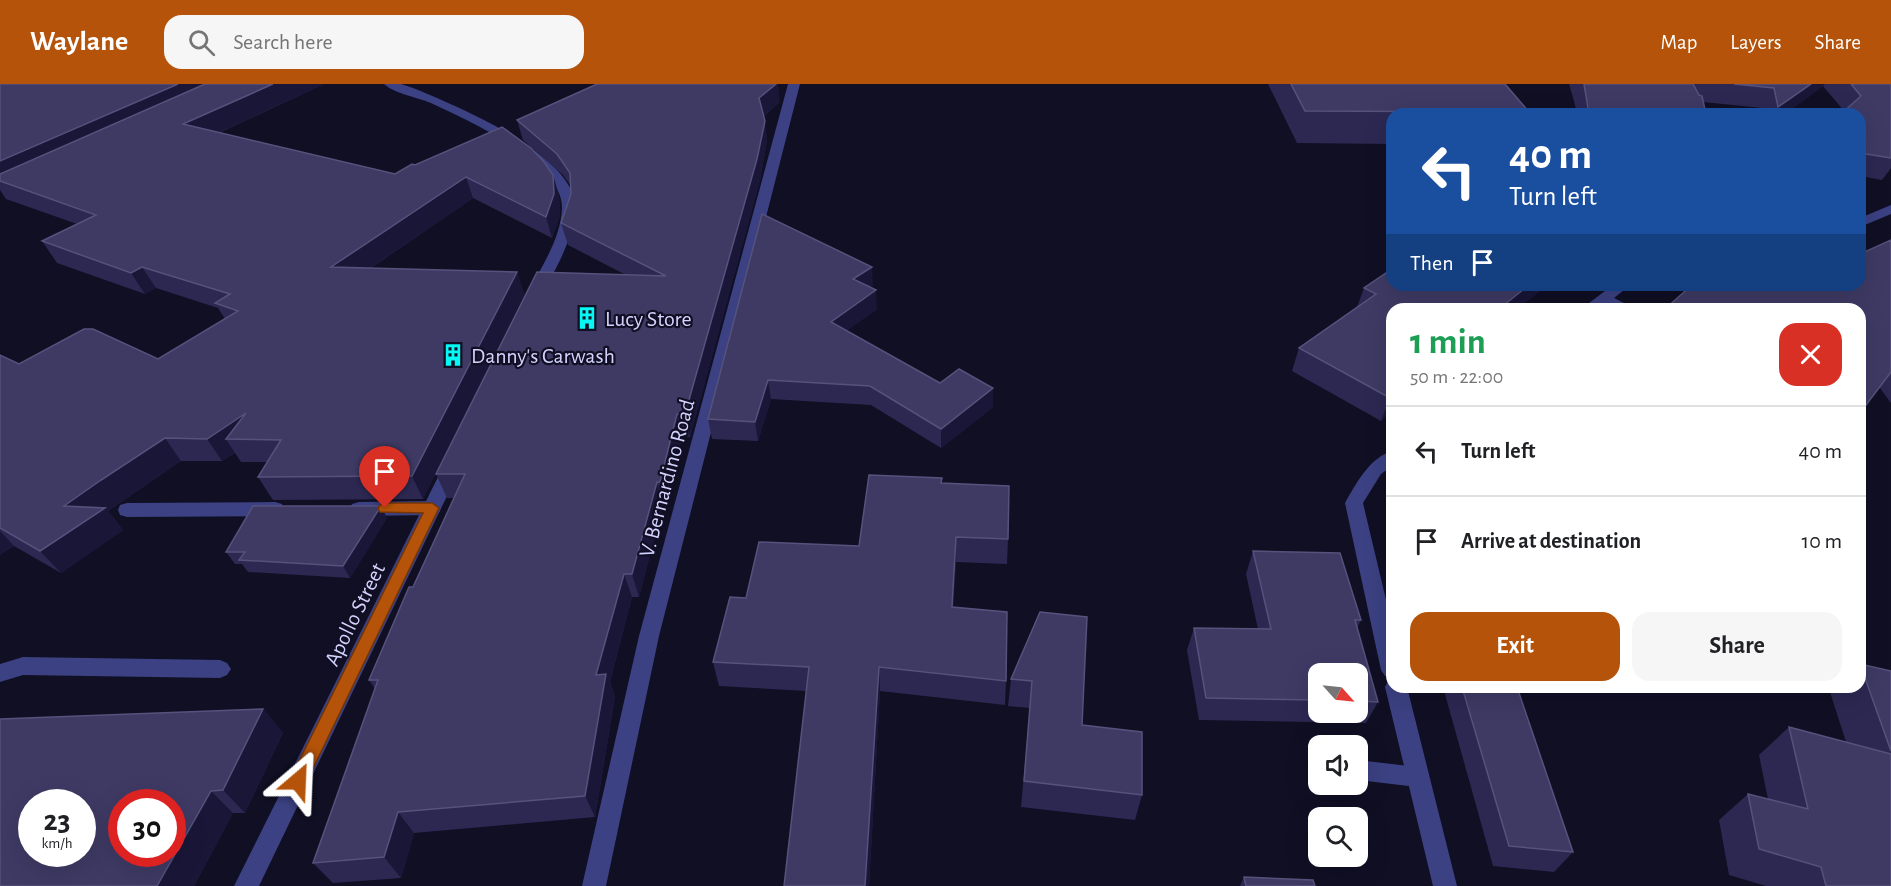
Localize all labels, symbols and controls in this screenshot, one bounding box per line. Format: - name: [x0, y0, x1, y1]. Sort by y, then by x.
- search box: [164, 15, 584, 69]
- icon: search: [185, 26, 218, 59]
- text: Waylane: [30, 28, 128, 56]
- text: Search here: [233, 31, 333, 53]
- text: Map: [1661, 32, 1697, 53]
- text: Layers: [1730, 32, 1781, 53]
- text: Share: [1814, 32, 1861, 53]
- icon: left: [1410, 132, 1488, 210]
- text: 40 m: [1509, 134, 1592, 176]
- text: Turn left: [1509, 183, 1597, 210]
- icon: arrive: [1466, 246, 1499, 279]
- text: Then: [1410, 252, 1454, 274]
- building icon: Lucy Store: [574, 305, 600, 331]
- place label: Lucy Store: [605, 308, 692, 330]
- button: close: [1779, 323, 1842, 386]
- text: 1 min: [1410, 324, 1486, 360]
- building icon: Danny's Carwash: [440, 342, 466, 368]
- place label: Danny's Carwash: [471, 345, 615, 367]
- text: 50 m · 22:00: [1410, 367, 1503, 387]
- street label: V. Bernardino Road: [635, 397, 699, 560]
- icon: left: [1410, 435, 1443, 468]
- text: Turn left: [1461, 440, 1535, 462]
- text: 40 m: [1799, 440, 1842, 462]
- pin: [359, 446, 410, 508]
- icon: arrive: [368, 455, 401, 488]
- icon: arrive: [1410, 525, 1443, 558]
- text: Arrive at destination: [1461, 530, 1641, 552]
- text: 10 m: [1802, 530, 1842, 552]
- street label: Apollo Street: [321, 560, 389, 669]
- button: Exit: [1410, 612, 1620, 681]
- button: Share: [1632, 612, 1842, 681]
- north arrow: [1308, 663, 1368, 723]
- map controls: [1308, 663, 1368, 867]
- button: sound: [1308, 735, 1368, 795]
- position arrow: [266, 749, 330, 813]
- speed limit sign: 30: [108, 789, 186, 867]
- text: 23: [43, 806, 71, 836]
- button: search: [1308, 807, 1368, 867]
- text: km/h: [42, 836, 72, 851]

